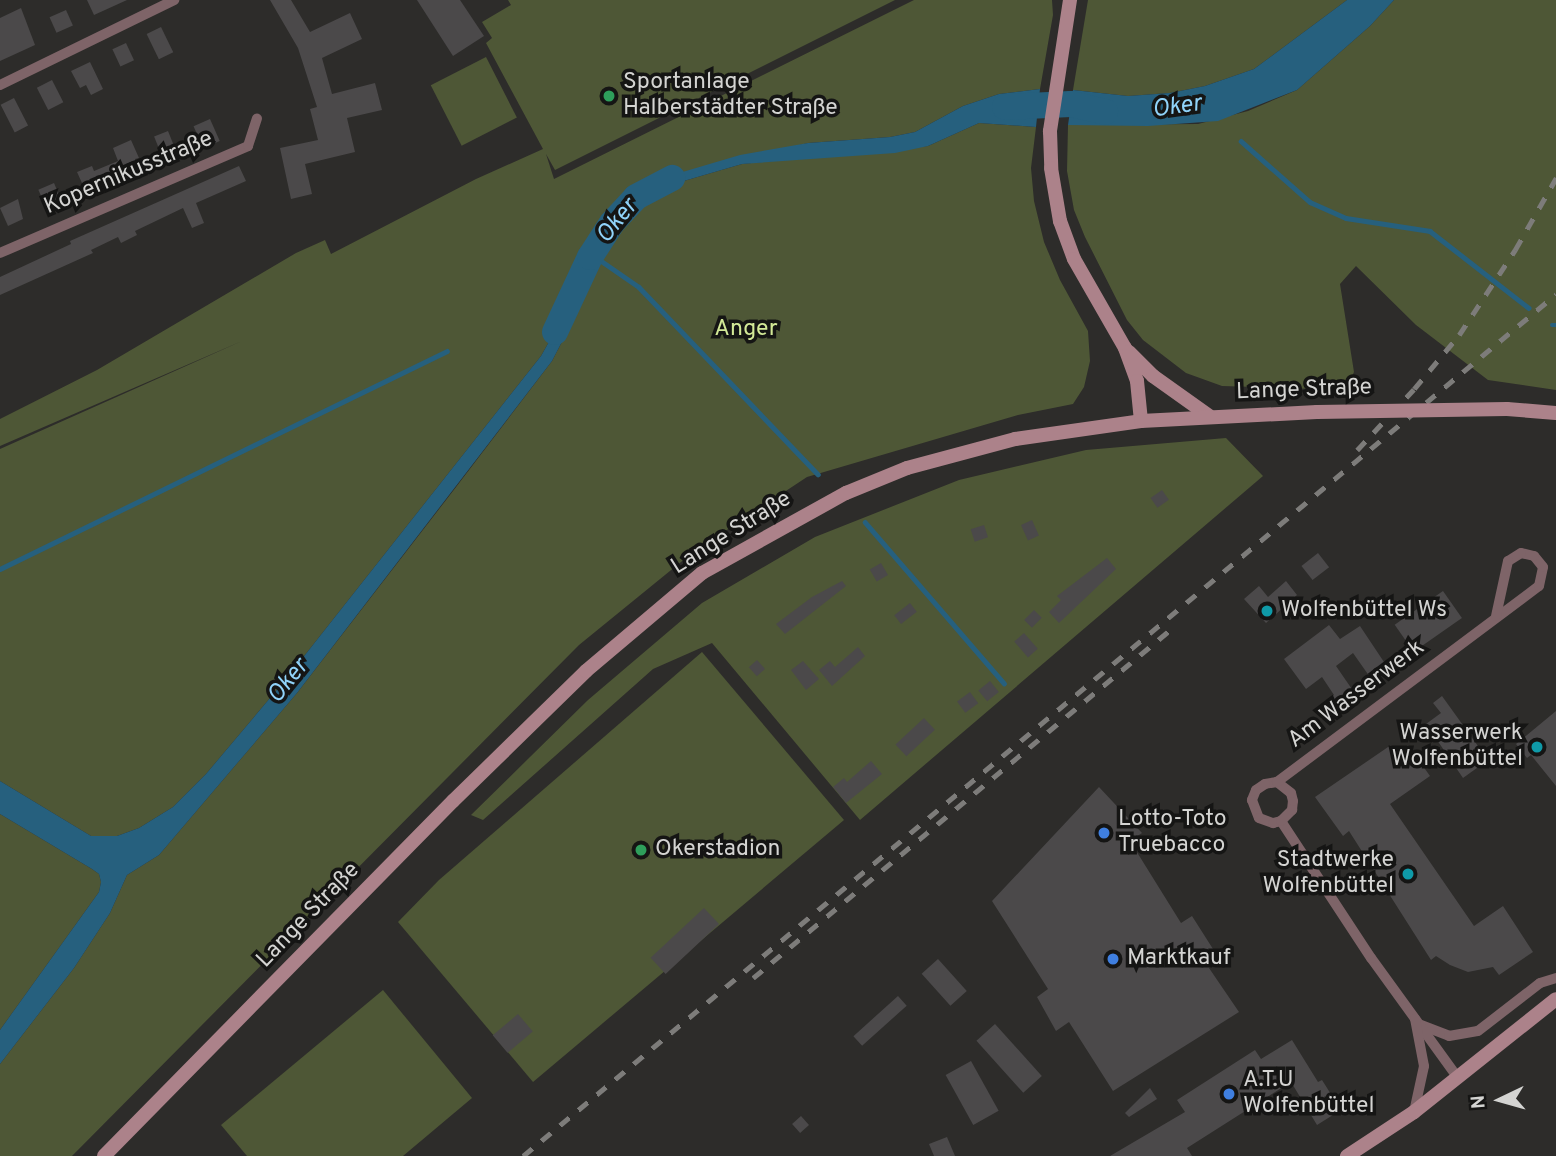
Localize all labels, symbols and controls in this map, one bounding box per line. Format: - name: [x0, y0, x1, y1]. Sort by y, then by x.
- place label: Sportanlage Halberstädter Straße: [623, 69, 838, 123]
- marker: Sportanlage Halberstädter Straße: [601, 88, 617, 104]
- water label: Oker: [1150, 90, 1204, 126]
- street label: Kopernikusstraße: [41, 126, 217, 222]
- water label: Oker: [591, 194, 645, 250]
- park label: Anger: [714, 316, 778, 344]
- street label: Lange Straße: [1235, 375, 1373, 407]
- street label: Lange Straße: [667, 486, 797, 582]
- place label: Wolfenbüttel Ws: [1281, 597, 1447, 625]
- marker: Wolfenbüttel Ws: [1259, 603, 1275, 619]
- street label: Am Wasserwerk: [1283, 635, 1431, 755]
- water label: Oker: [262, 654, 316, 710]
- place label: Wasserwerk Wolfenbüttel: [1392, 720, 1523, 774]
- marker: Wasserwerk Wolfenbüttel: [1529, 739, 1545, 755]
- place label: Lotto-Toto Truebacco: [1118, 806, 1227, 860]
- marker: Lotto-Toto Truebacco: [1096, 825, 1112, 841]
- place label: Okerstadion: [655, 836, 781, 864]
- marker: Okerstadion: [633, 842, 649, 858]
- place label: Stadtwerke Wolfenbüttel: [1263, 847, 1394, 901]
- street label: Lange Straße: [252, 857, 366, 975]
- marker: Stadtwerke Wolfenbüttel: [1400, 866, 1416, 882]
- place label: Marktkauf: [1127, 945, 1231, 973]
- marker: Marktkauf: [1105, 951, 1121, 967]
- north arrow: [1465, 1065, 1535, 1135]
- place label: A.T.U Wolfenbüttel: [1243, 1067, 1374, 1121]
- marker: A.T.U Wolfenbüttel: [1221, 1086, 1237, 1102]
- text: N: [1467, 1094, 1492, 1110]

